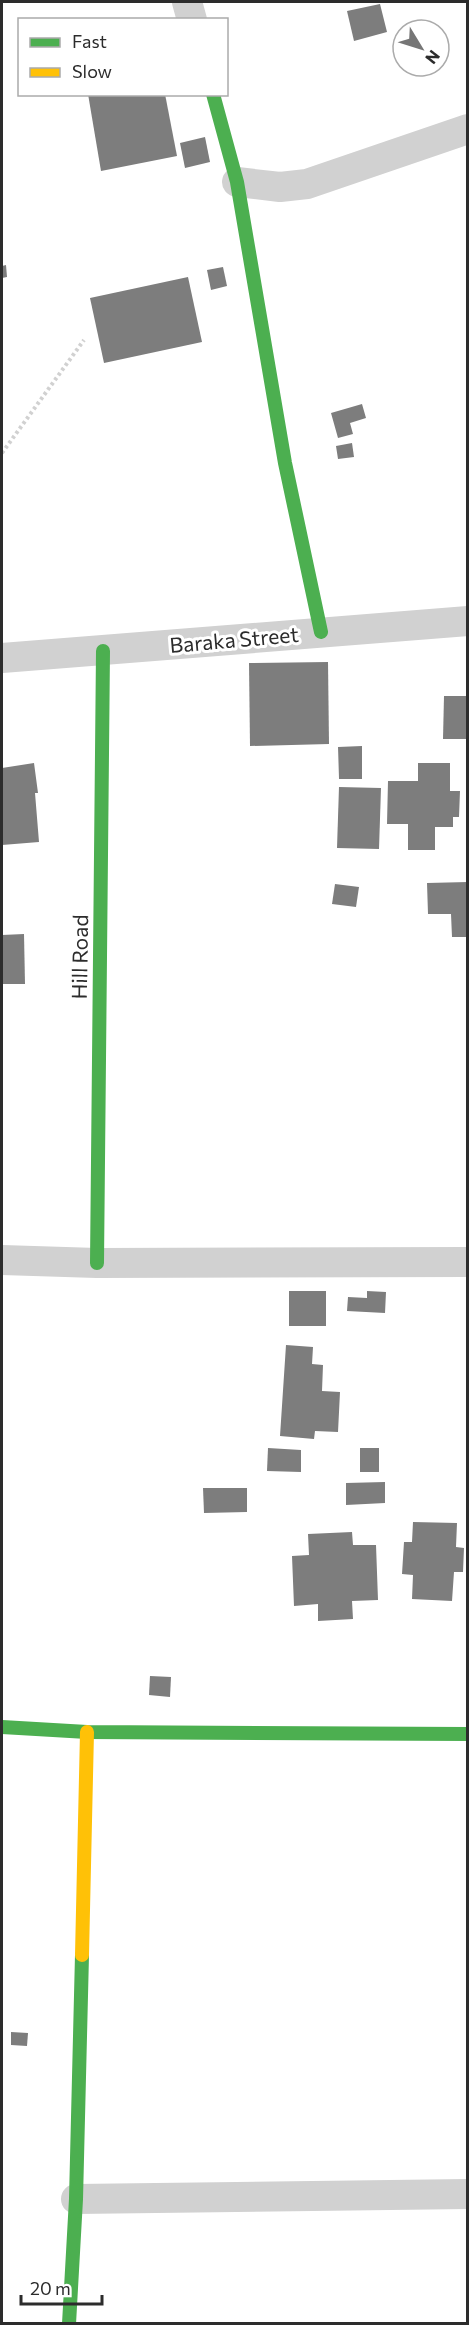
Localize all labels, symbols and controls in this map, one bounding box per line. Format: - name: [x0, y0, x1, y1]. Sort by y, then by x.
- legend: [18, 18, 228, 96]
- north arrow: [391, 18, 451, 78]
- text: Fast: [72, 30, 107, 52]
- text: N: [422, 47, 444, 68]
- text: Slow: [72, 60, 112, 82]
- street label: Baraka Street: [168, 621, 300, 657]
- street label: Hill Road: [66, 914, 92, 1000]
- scale bar: [21, 2268, 102, 2306]
- text: 20 m: [30, 2277, 71, 2299]

